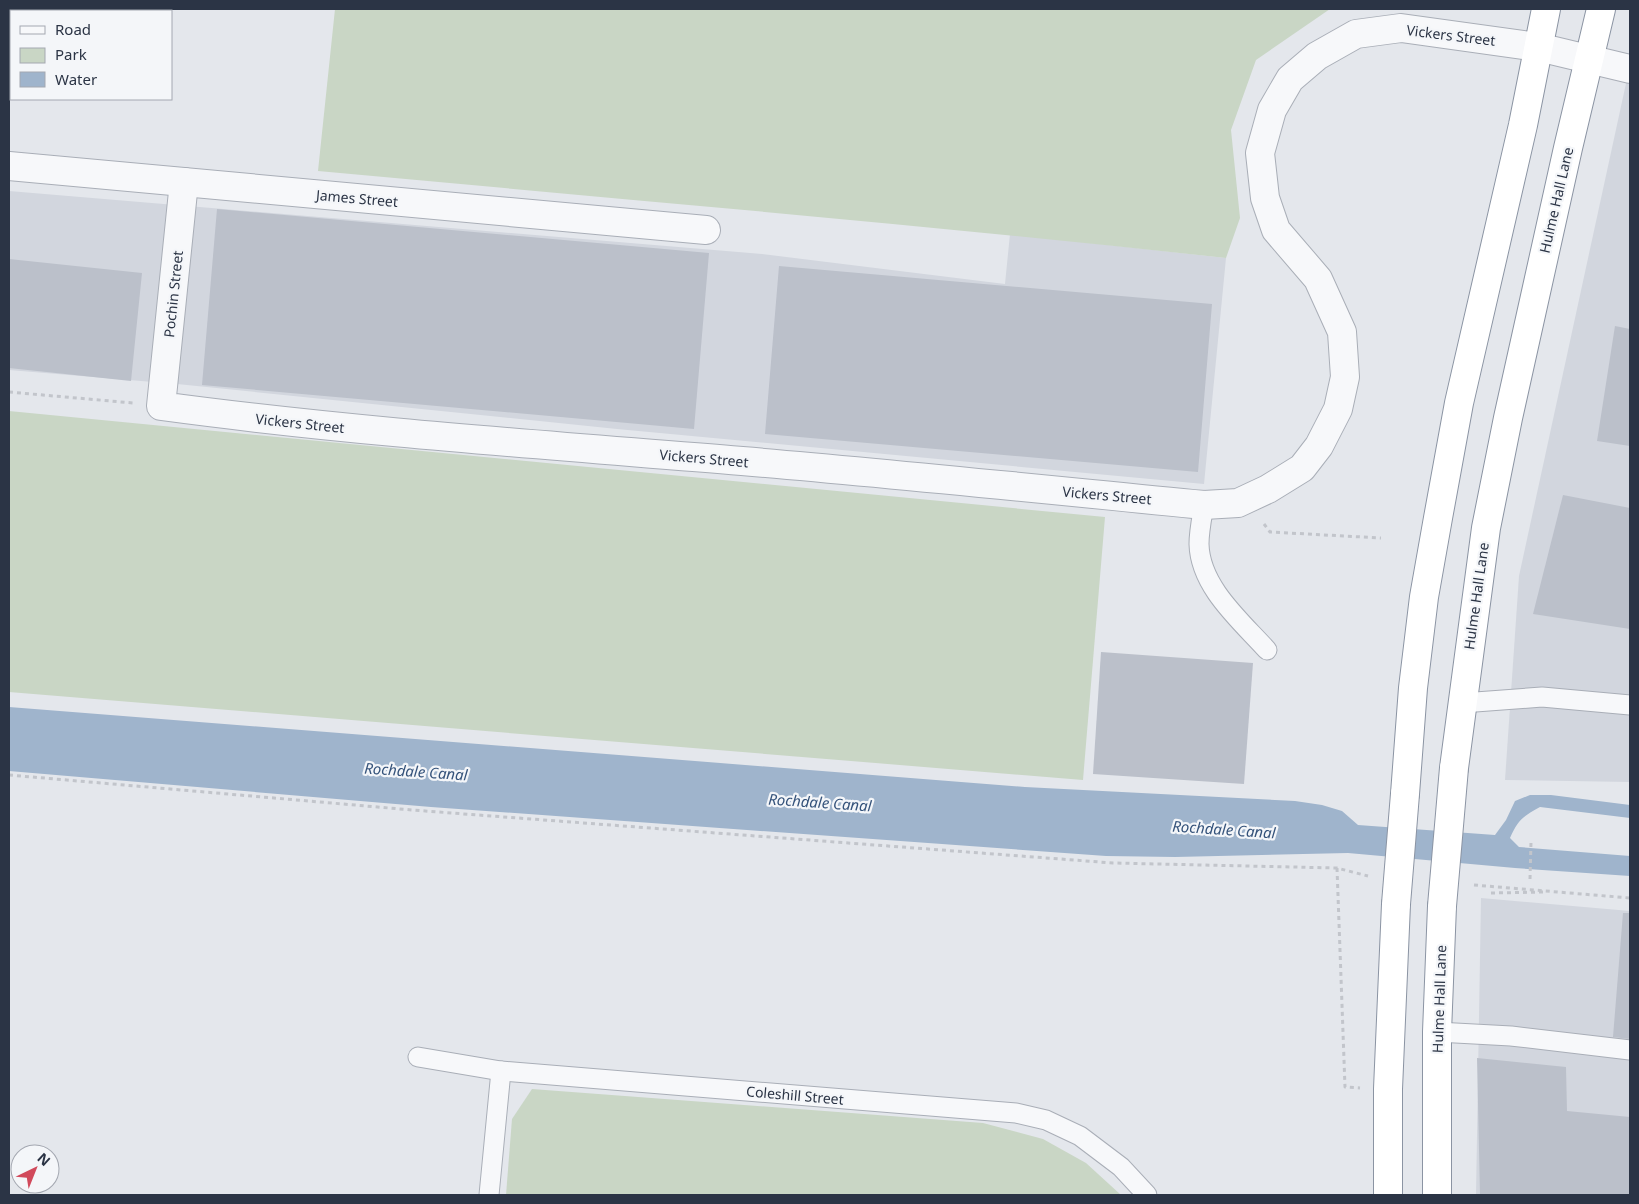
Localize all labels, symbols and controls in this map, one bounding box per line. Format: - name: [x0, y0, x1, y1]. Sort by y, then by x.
- legend: [10, 10, 172, 100]
- text: Road: [55, 19, 91, 39]
- street label: Vickers Street: [1406, 20, 1496, 50]
- text: Park: [55, 44, 87, 64]
- text: Water: [55, 69, 97, 89]
- street label: Hulme Hall Lane: [1535, 145, 1577, 255]
- street label: James Street: [313, 185, 399, 211]
- street label: Pochin Street: [159, 250, 187, 338]
- street label: Vickers Street: [255, 409, 345, 437]
- street label: Vickers Street: [659, 445, 749, 471]
- street label: Vickers Street: [1062, 482, 1152, 508]
- street label: Hulme Hall Lane: [1459, 541, 1493, 651]
- water label: Rochdale Canal: [364, 757, 469, 785]
- water label: Rochdale Canal: [768, 788, 873, 816]
- water label: Rochdale Canal: [1172, 815, 1277, 843]
- street label: Hulme Hall Lane: [1428, 945, 1450, 1053]
- street label: Coleshill Street: [745, 1081, 845, 1109]
- north arrow: [10, 1144, 60, 1194]
- text: N: [34, 1148, 55, 1170]

